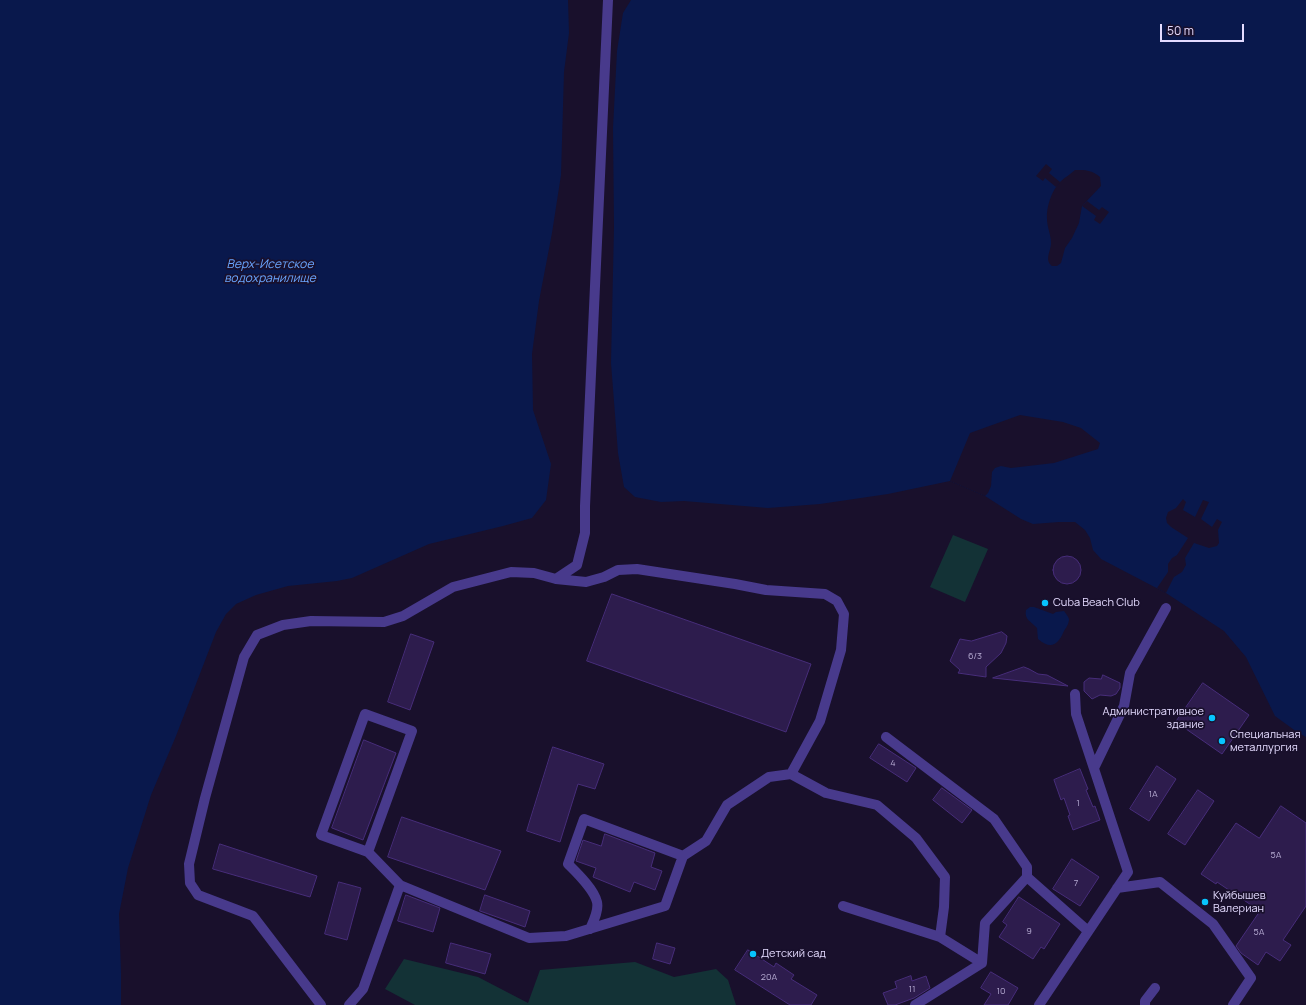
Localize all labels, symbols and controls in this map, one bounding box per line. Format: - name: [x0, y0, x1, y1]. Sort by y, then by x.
- scale bar: [1162, 16, 1246, 42]
- text: 50 m: [1167, 22, 1194, 39]
- water label: Верх-Исетское водохранилище: [224, 258, 316, 286]
- place label: Cuba Beach Club: [1053, 596, 1140, 610]
- marker: Cuba Beach Club: [1040, 598, 1050, 608]
- house number: 6/3: [968, 651, 982, 661]
- place label: Административное здание: [1103, 705, 1204, 731]
- marker: Административное здание: [1207, 713, 1217, 723]
- place label: Специальная металлургия: [1230, 728, 1300, 754]
- marker: Специальная металлургия: [1217, 736, 1227, 746]
- house number: 4: [890, 758, 896, 768]
- house number: 1А: [1148, 789, 1158, 799]
- house number: 1: [1076, 798, 1080, 808]
- house number: 5А: [1271, 850, 1281, 860]
- house number: 7: [1074, 878, 1078, 888]
- place label: Куйбышев Валериан: [1213, 889, 1266, 915]
- marker: Куйбышев Валериан: [1200, 897, 1210, 907]
- house number: 9: [1026, 926, 1032, 936]
- house number: 5А: [1254, 927, 1264, 937]
- place label: Детский сад: [761, 947, 826, 961]
- marker: Детский сад: [748, 949, 758, 959]
- house number: 20А: [761, 972, 777, 982]
- house number: 11: [908, 984, 916, 994]
- house number: 10: [997, 986, 1005, 996]

